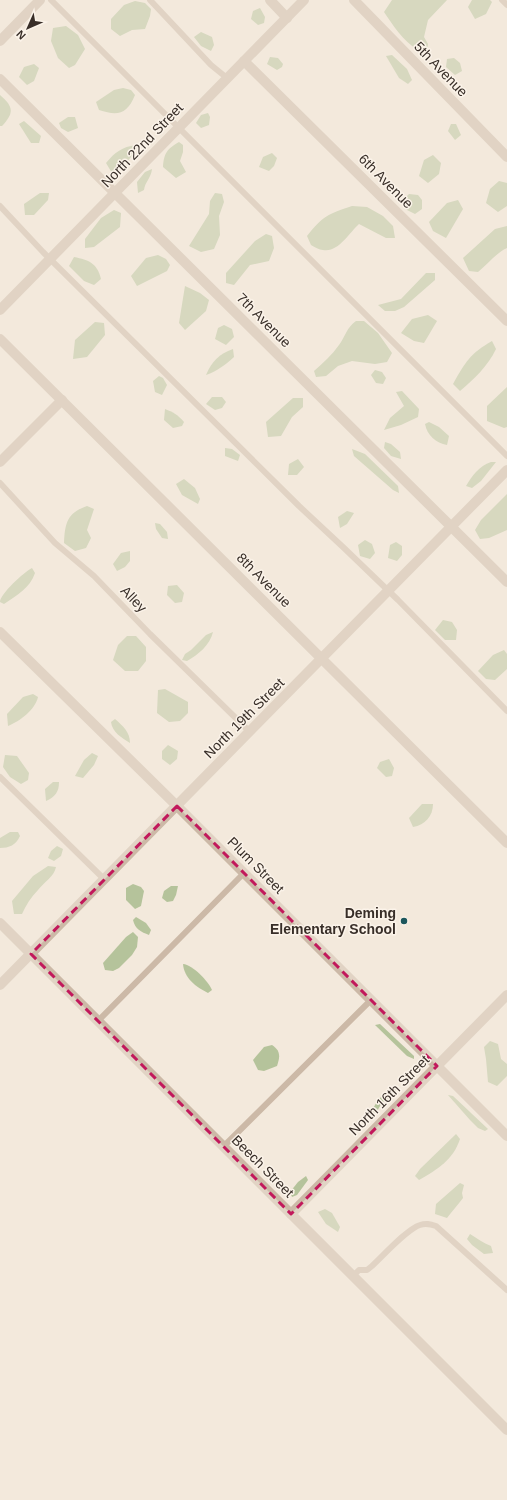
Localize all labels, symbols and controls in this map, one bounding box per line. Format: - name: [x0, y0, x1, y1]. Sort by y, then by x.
- north arrow: [8, 8, 48, 48]
- text: N: [14, 28, 28, 42]
- street label: 5th Avenue: [411, 38, 471, 100]
- street label: North 22nd Street: [98, 100, 186, 190]
- street label: 6th Avenue: [356, 151, 416, 211]
- street label: 7th Avenue: [234, 290, 294, 350]
- street label: 8th Avenue: [234, 550, 294, 610]
- street label: Alley: [118, 583, 150, 615]
- street label: North 19th Street: [201, 675, 287, 761]
- street label: Plum Street: [224, 833, 288, 897]
- place label: Deming Elementary School: [270, 905, 396, 937]
- marker: Deming Elementary School: [399, 916, 409, 926]
- street label: North 16th Street: [346, 1052, 432, 1138]
- street label: Beech Street: [229, 1132, 297, 1200]

